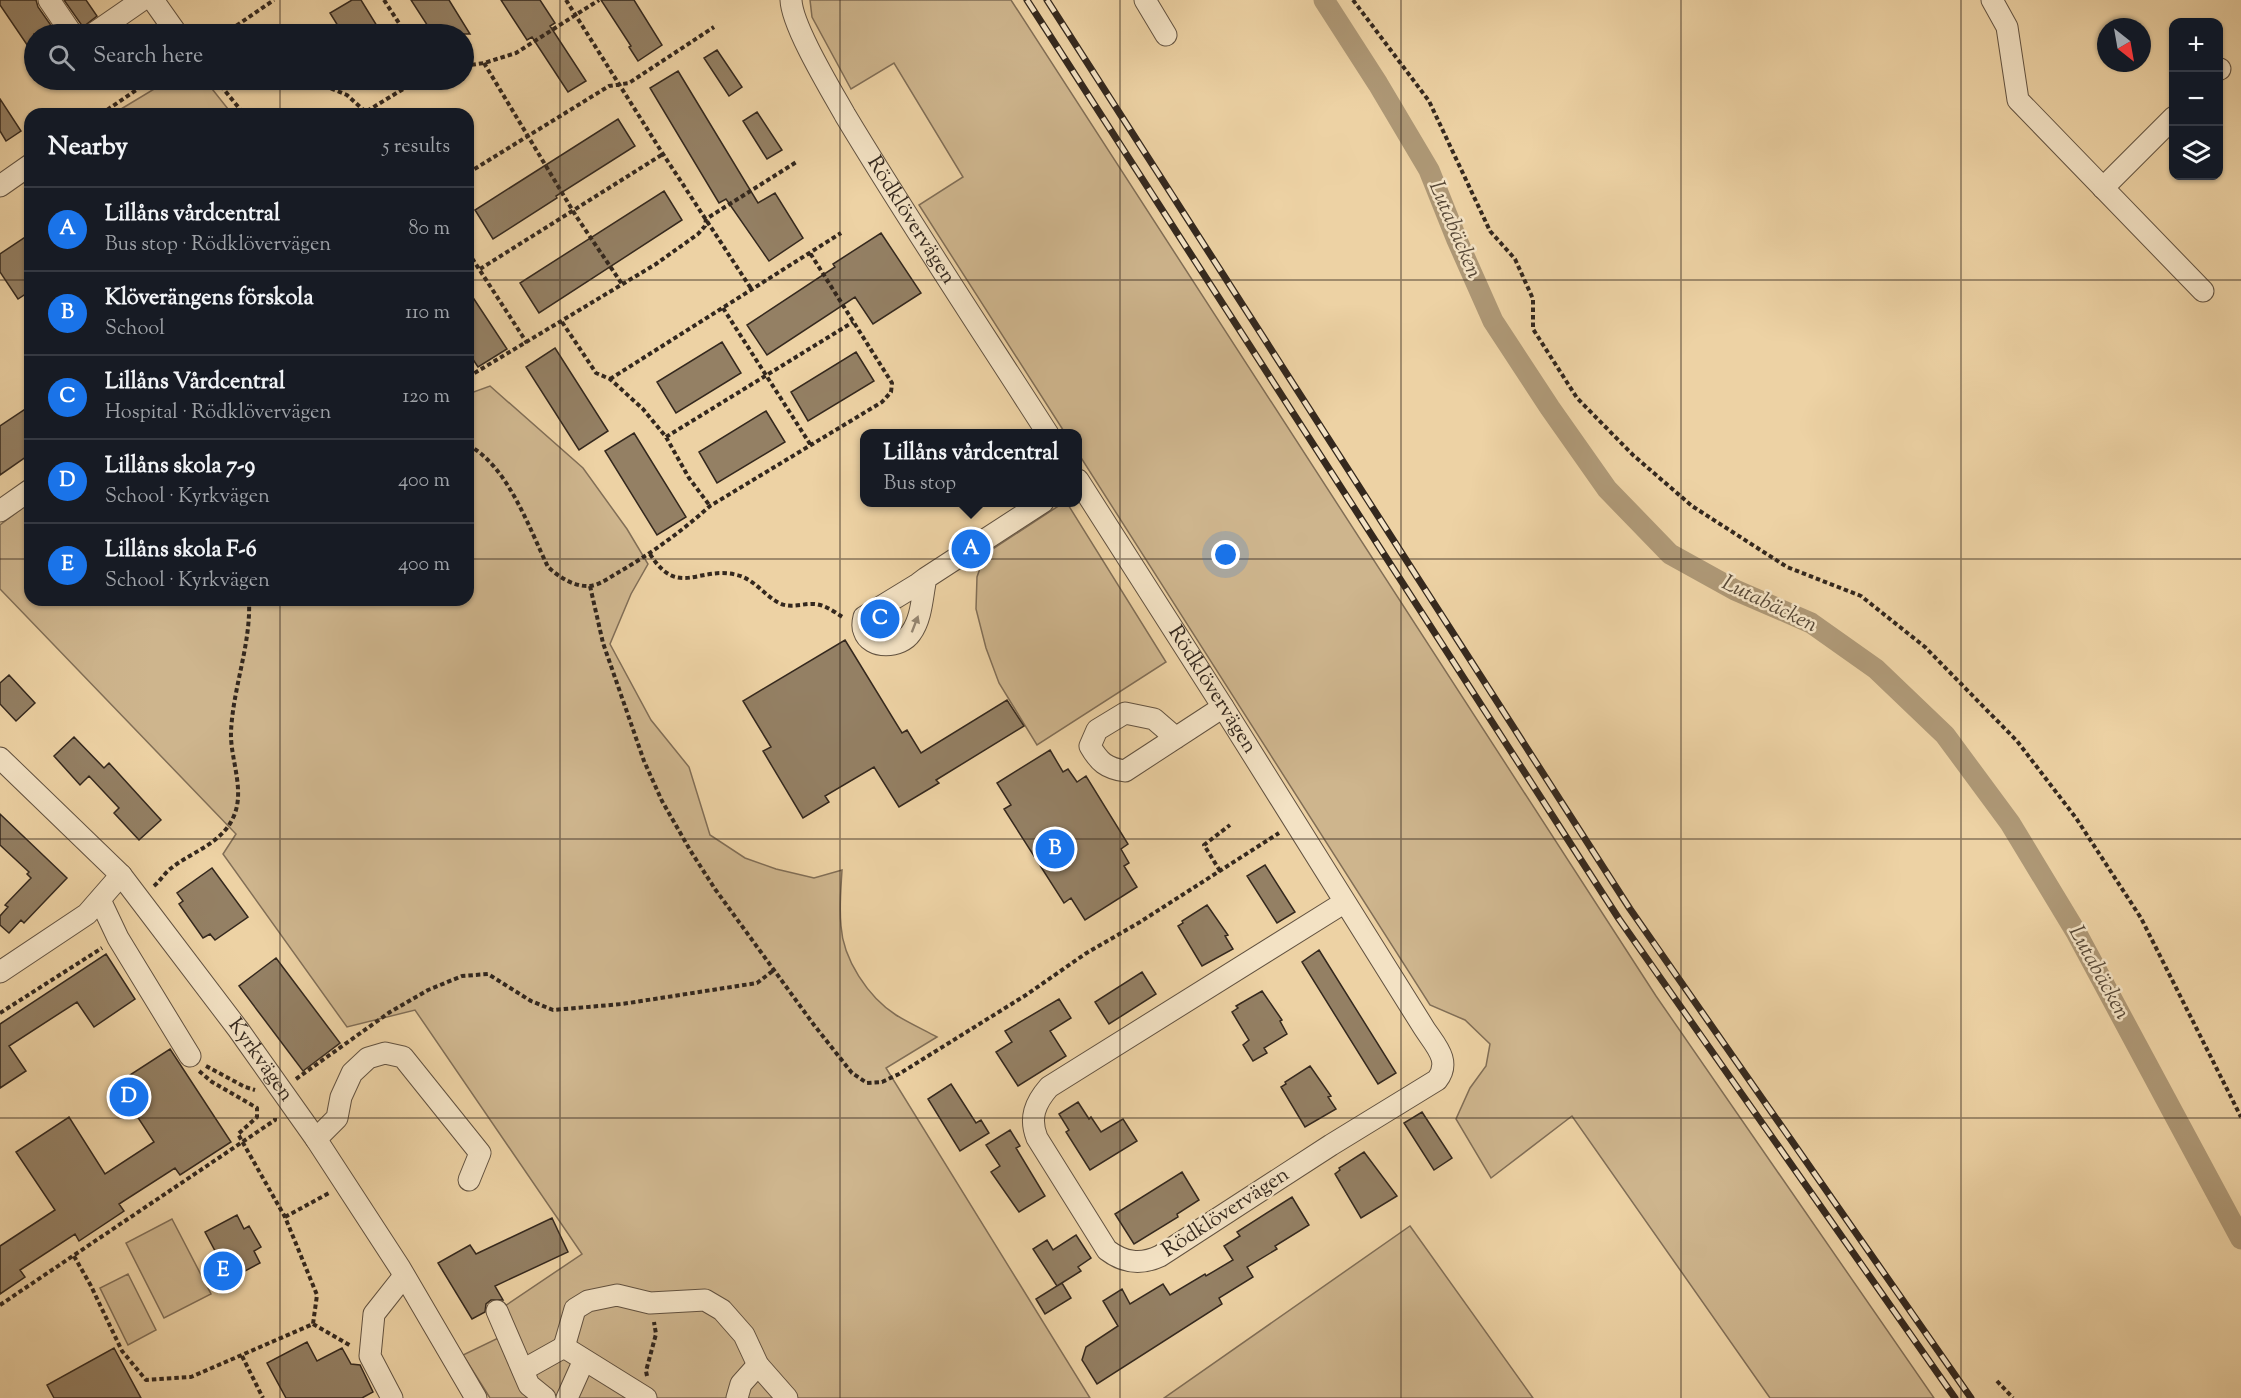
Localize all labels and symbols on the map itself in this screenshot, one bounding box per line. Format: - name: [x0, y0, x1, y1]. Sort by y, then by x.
- north arrow: [2097, 18, 2151, 72]
- street label: Rödklövervägen: [859, 151, 963, 291]
- water label: Lutabäcken: [1419, 176, 1489, 284]
- pin: A: [952, 526, 990, 572]
- your location: [1211, 540, 1240, 569]
- water label: Lutabäcken: [1716, 568, 1823, 642]
- pin: C: [860, 596, 900, 642]
- one-way arrow: [910, 614, 920, 632]
- street label: Rödklövervägen: [1160, 620, 1264, 760]
- pin: B: [1036, 826, 1074, 872]
- water label: Lutabäcken: [2059, 920, 2137, 1026]
- street label: Kyrkvägen: [220, 1012, 300, 1108]
- pin: D: [110, 1074, 148, 1120]
- street label: Rödklövervägen: [1156, 1160, 1296, 1266]
- pin: E: [204, 1248, 242, 1294]

